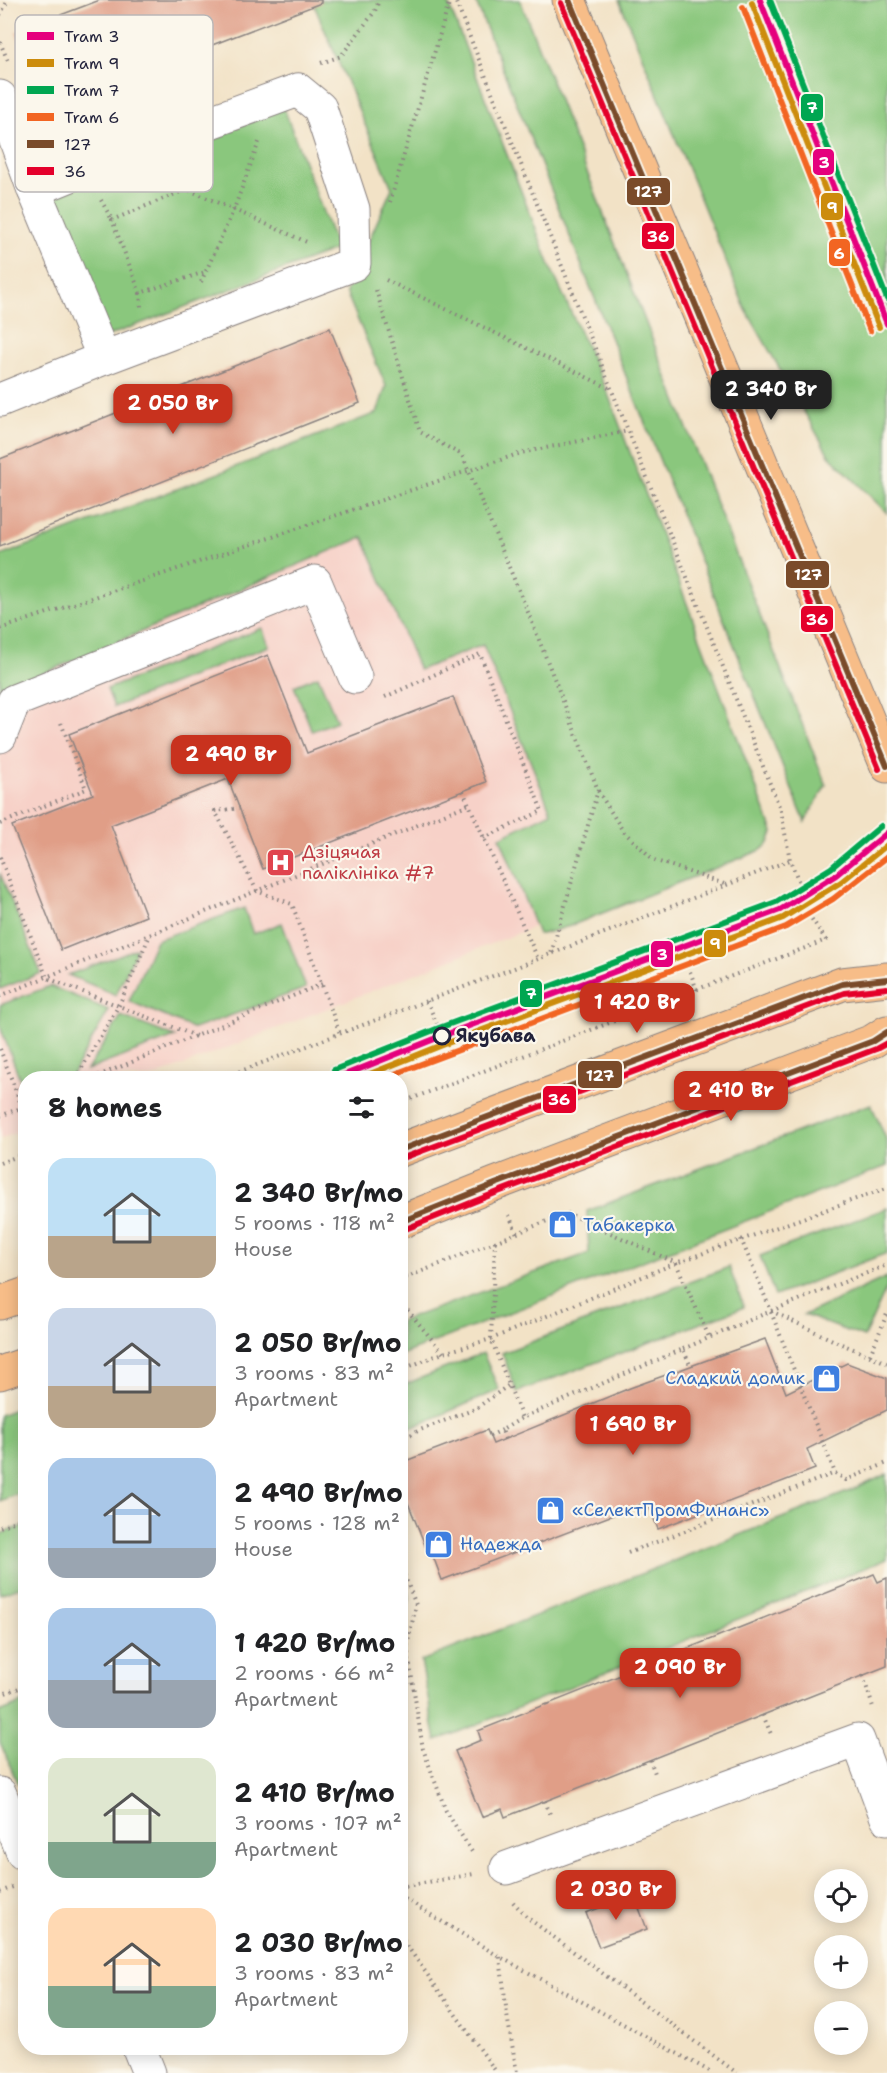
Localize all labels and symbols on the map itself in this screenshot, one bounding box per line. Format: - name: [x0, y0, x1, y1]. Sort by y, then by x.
- legend: [15, 15, 213, 192]
- text: Tram 3: [64, 26, 119, 47]
- text: Tram 9: [64, 53, 119, 74]
- text: Tram 7: [64, 80, 119, 101]
- line badge: 7: [800, 93, 824, 122]
- text: 7: [806, 97, 818, 118]
- text: Tram 6: [64, 107, 119, 128]
- text: 127: [64, 134, 91, 155]
- line badge: 3: [812, 148, 835, 176]
- text: 3: [818, 152, 830, 173]
- text: 36: [64, 161, 86, 182]
- line badge: 127: [626, 177, 671, 206]
- text: 127: [634, 181, 662, 202]
- line badge: 9: [820, 192, 844, 221]
- text: 9: [826, 197, 838, 218]
- line badge: 36: [641, 222, 675, 250]
- text: 36: [647, 226, 669, 247]
- line badge: 6: [828, 238, 851, 267]
- text: 6: [833, 243, 845, 264]
- pin: 2 340 Br: [709, 370, 833, 421]
- pin: 2 050 Br: [111, 384, 235, 435]
- line badge: 127: [785, 560, 830, 589]
- text: 127: [794, 564, 822, 585]
- line badge: 36: [800, 605, 834, 633]
- text: 36: [806, 609, 828, 630]
- pin: 2 490 Br: [169, 735, 293, 786]
- place label: Дзіцячая паліклініка #7: [302, 840, 434, 885]
- hospital icon: Дзіцячая паліклініка #7: [265, 846, 297, 878]
- line badge: 9: [703, 929, 727, 958]
- text: 9: [709, 933, 721, 954]
- line badge: 3: [650, 940, 674, 968]
- text: 3: [656, 944, 668, 965]
- line badge: 7: [519, 979, 543, 1008]
- text: 7: [525, 983, 537, 1004]
- pin: 1 420 Br: [575, 983, 699, 1034]
- place label: Якубава: [456, 1024, 536, 1048]
- marker: Якубава: [433, 1027, 451, 1045]
- line badge: 127: [577, 1060, 623, 1089]
- text: 127: [586, 1065, 614, 1086]
- pin: 2 410 Br: [669, 1071, 793, 1122]
- line badge: 36: [542, 1085, 577, 1114]
- text: 36: [548, 1089, 570, 1110]
- shop icon: Табакерка: [546, 1209, 578, 1241]
- place label: Табакерка: [583, 1213, 675, 1237]
- shop icon: Сладкий домик: [810, 1362, 842, 1394]
- place label: Сладкий домик: [665, 1366, 805, 1390]
- pin: 1 690 Br: [571, 1405, 695, 1456]
- shop icon: «СелектПромФинанс»: [535, 1494, 567, 1526]
- place label: «СелектПромФинанс»: [572, 1498, 770, 1522]
- shop icon: Надежда: [423, 1528, 455, 1560]
- place label: Надежда: [460, 1532, 542, 1556]
- pin: 2 090 Br: [618, 1648, 742, 1699]
- pin: 2 030 Br: [554, 1870, 678, 1921]

